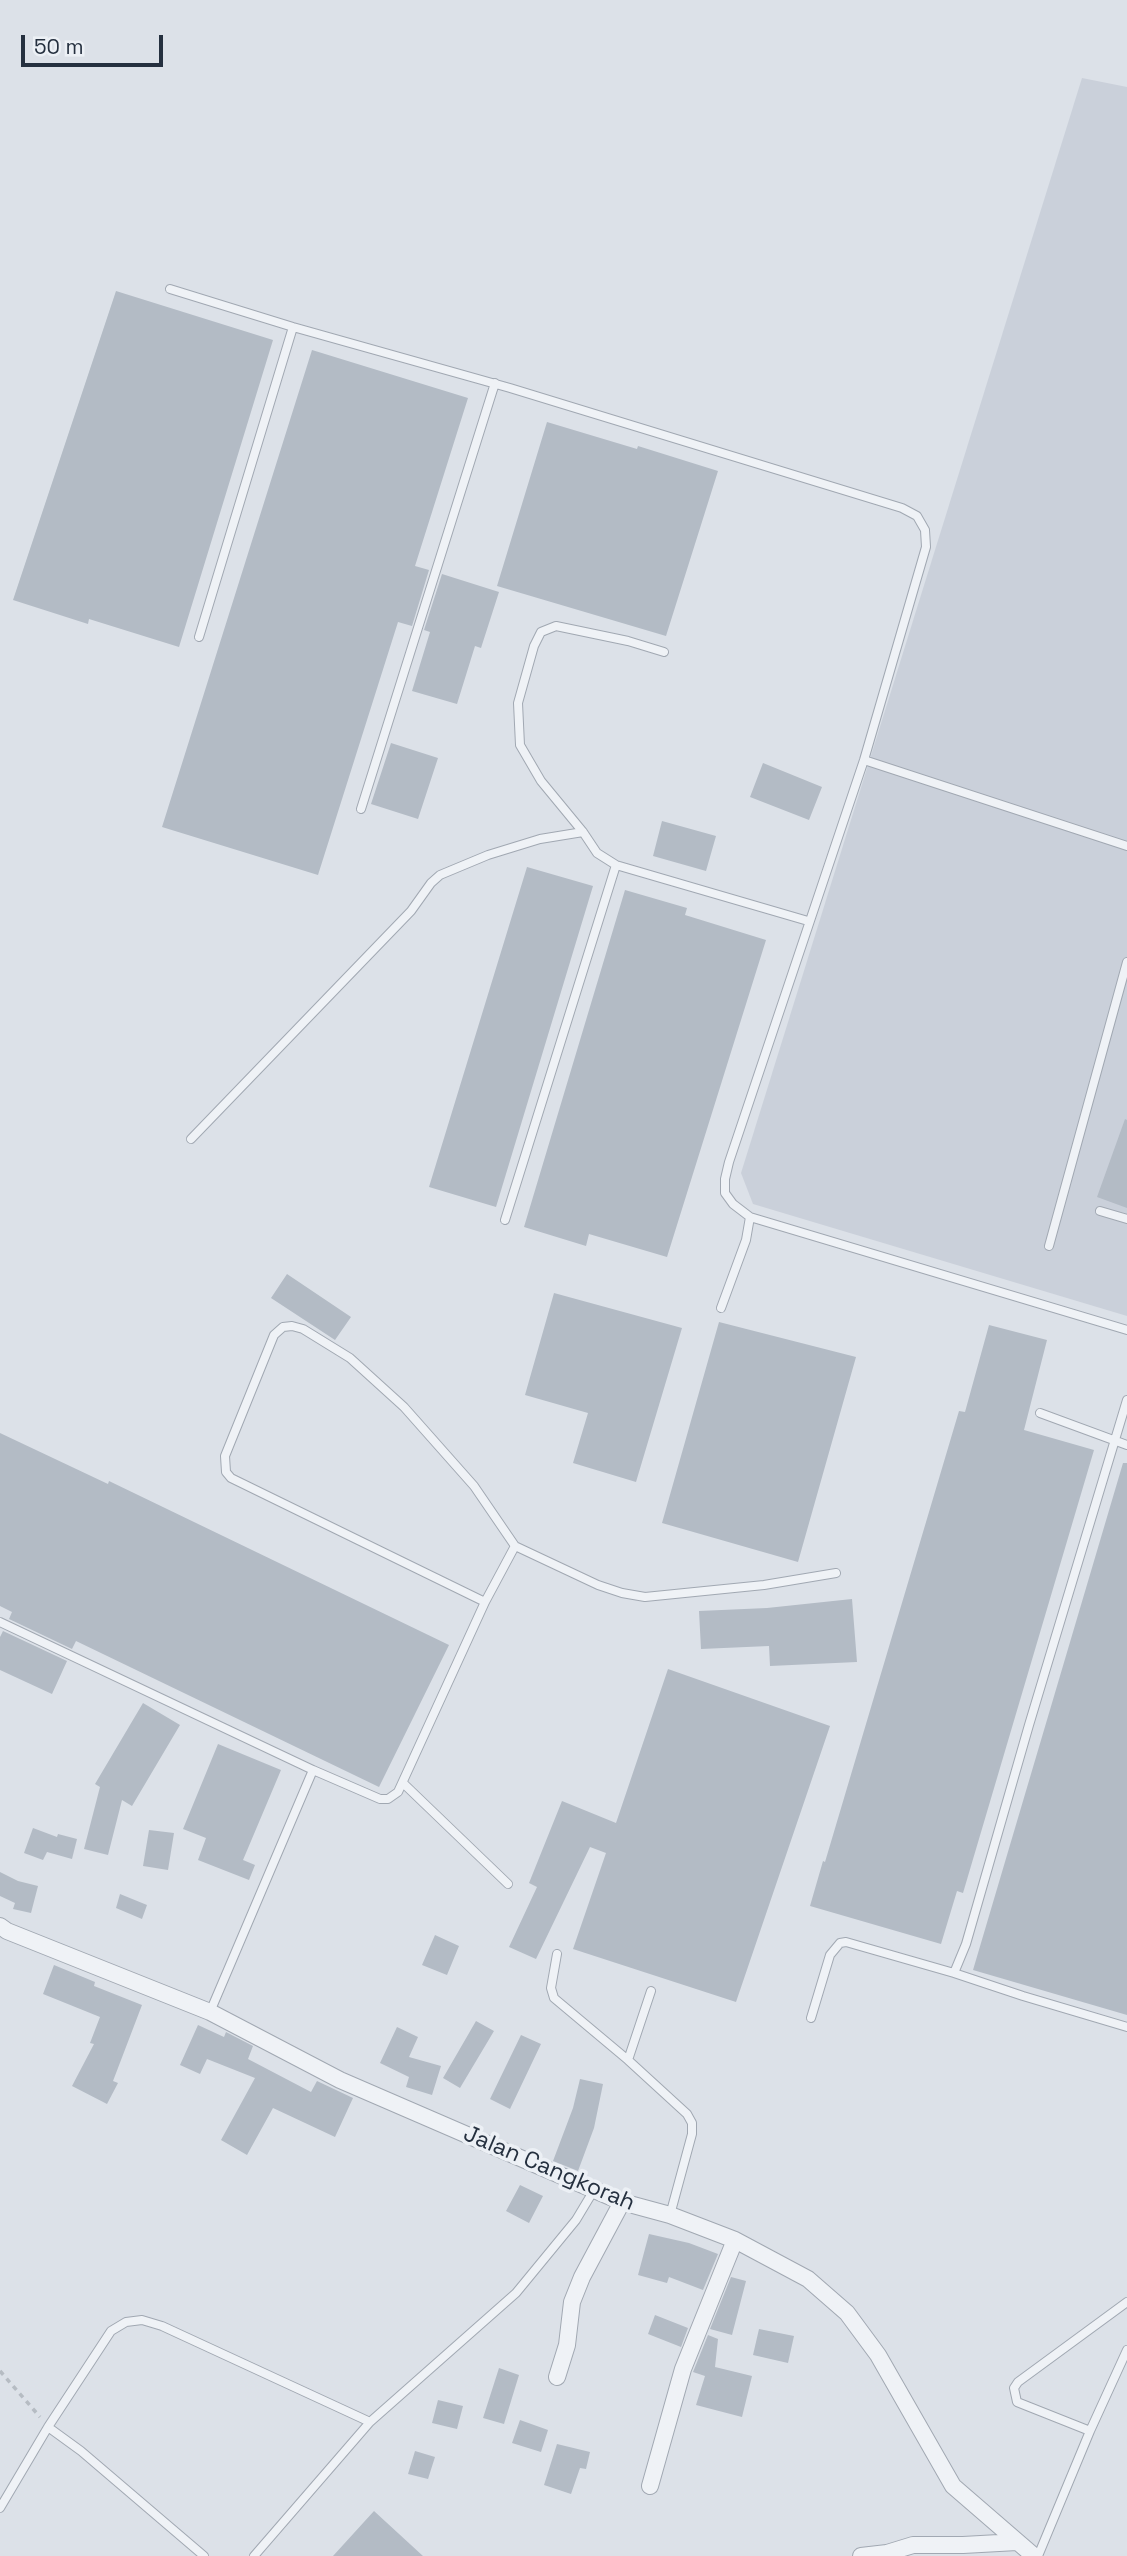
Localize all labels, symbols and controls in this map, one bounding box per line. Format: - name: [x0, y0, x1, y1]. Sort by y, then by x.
- scale bar: [24, 21, 166, 65]
- text: 50 m: [34, 33, 84, 60]
- street label: Jalan Cangkorah: [459, 2120, 639, 2218]

